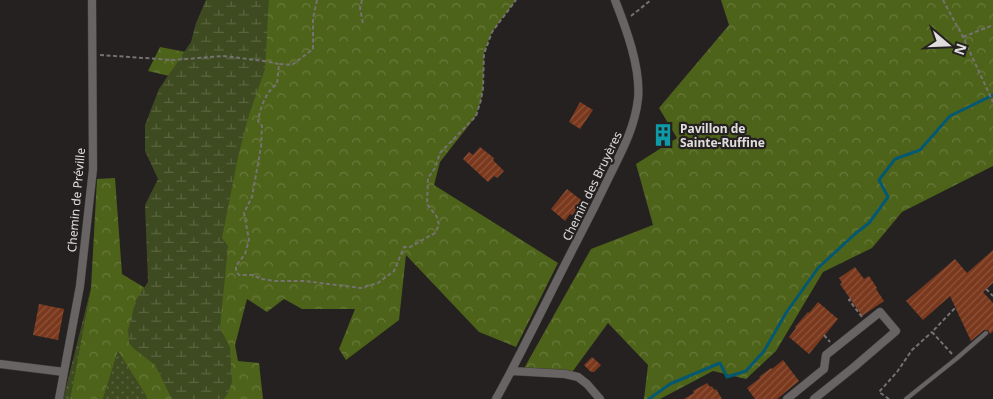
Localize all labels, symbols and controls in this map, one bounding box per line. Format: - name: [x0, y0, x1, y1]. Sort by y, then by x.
- north arrow: [923, 20, 973, 70]
- text: N: [950, 41, 972, 58]
- place label: Pavillon de Sainte-Ruffine: [680, 120, 765, 151]
- building icon: Pavillon de Sainte-Ruffine: [650, 122, 676, 148]
- street label: Chemin des Bruyères: [558, 128, 626, 244]
- street label: Chemin de Préville: [63, 147, 89, 253]

